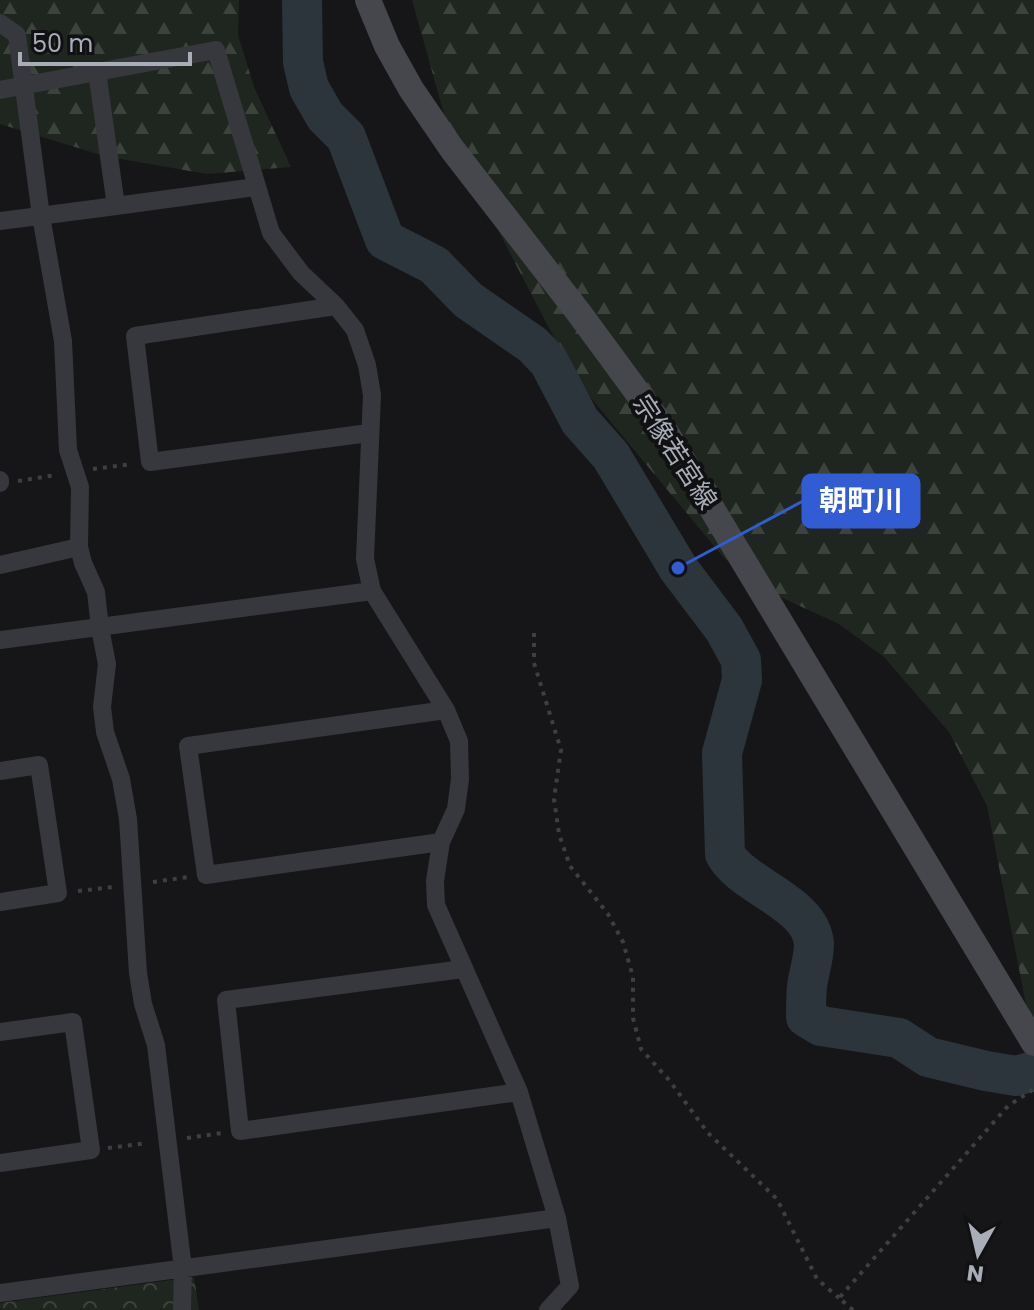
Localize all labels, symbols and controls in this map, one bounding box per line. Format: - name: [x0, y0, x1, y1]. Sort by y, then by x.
- scale bar: [20, 16, 190, 66]
- text: 50 m: [32, 27, 93, 60]
- street label: 宗像若宮線: [624, 388, 726, 516]
- callout: 朝町川: [803, 475, 919, 527]
- text: 朝町川: [819, 481, 903, 520]
- north arrow: [938, 1214, 1018, 1294]
- text: N: [965, 1257, 986, 1290]

